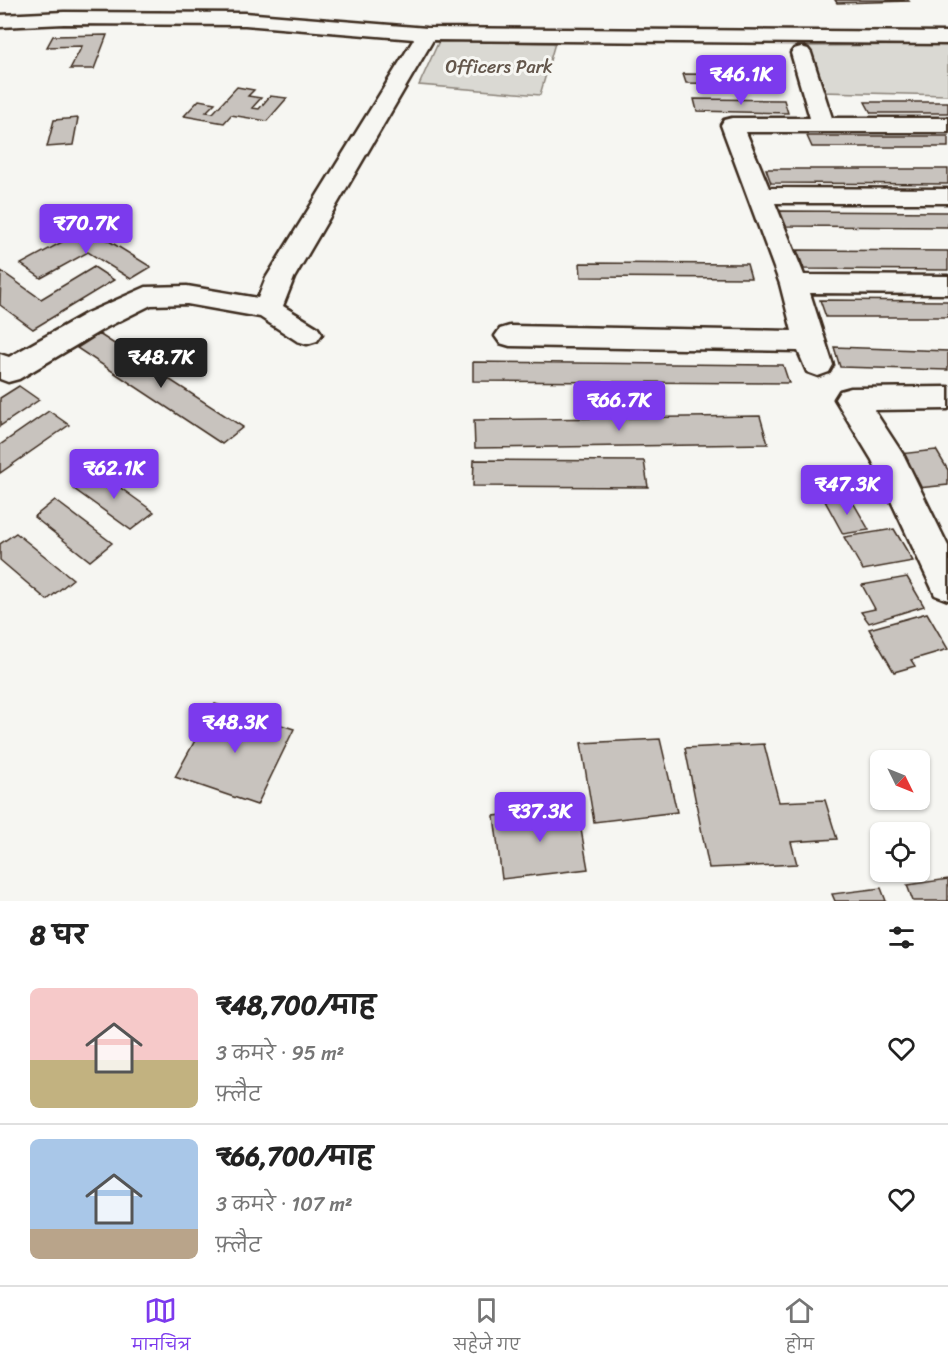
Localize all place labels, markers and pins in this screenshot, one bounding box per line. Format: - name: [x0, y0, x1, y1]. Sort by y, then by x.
- pin: ₹46.1K: [692, 55, 790, 106]
- pin: ₹70.7K: [37, 204, 135, 255]
- pin: ₹48.7K: [112, 338, 210, 389]
- pin: ₹66.7K: [570, 381, 668, 432]
- pin: ₹62.1K: [65, 449, 163, 500]
- pin: ₹47.3K: [798, 465, 896, 516]
- pin: ₹48.3K: [186, 703, 284, 754]
- pin: ₹37.3K: [491, 792, 589, 843]

